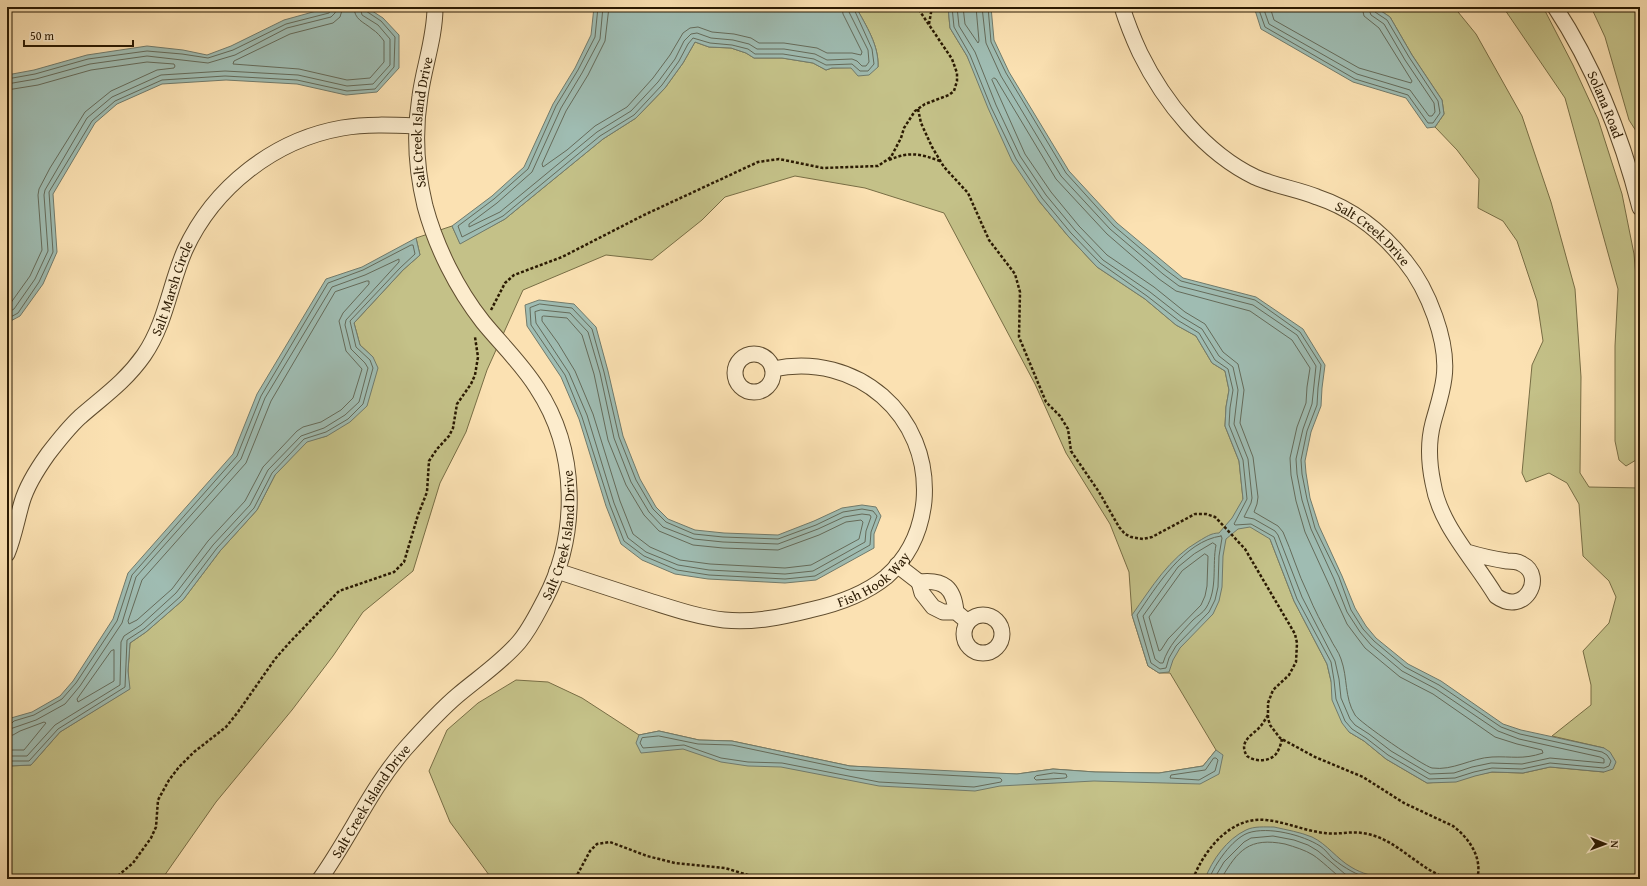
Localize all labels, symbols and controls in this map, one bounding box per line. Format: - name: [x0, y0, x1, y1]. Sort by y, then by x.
- scale bar: [24, 22, 133, 48]
- text: 50 m: [30, 27, 54, 44]
- street label: Salt Creek Island Drive: [407, 54, 438, 190]
- street label: Solana Road: [1582, 67, 1628, 142]
- street label: Salt Creek Drive: [1332, 196, 1415, 271]
- street label: Salt Marsh Circle: [146, 237, 198, 339]
- street label: Salt Creek Island Drive: [536, 469, 579, 603]
- street label: Fish Hook Way: [834, 548, 915, 612]
- street label: Salt Creek Island Drive: [326, 739, 415, 862]
- north arrow: [1585, 824, 1625, 864]
- text: N: [1607, 840, 1623, 849]

